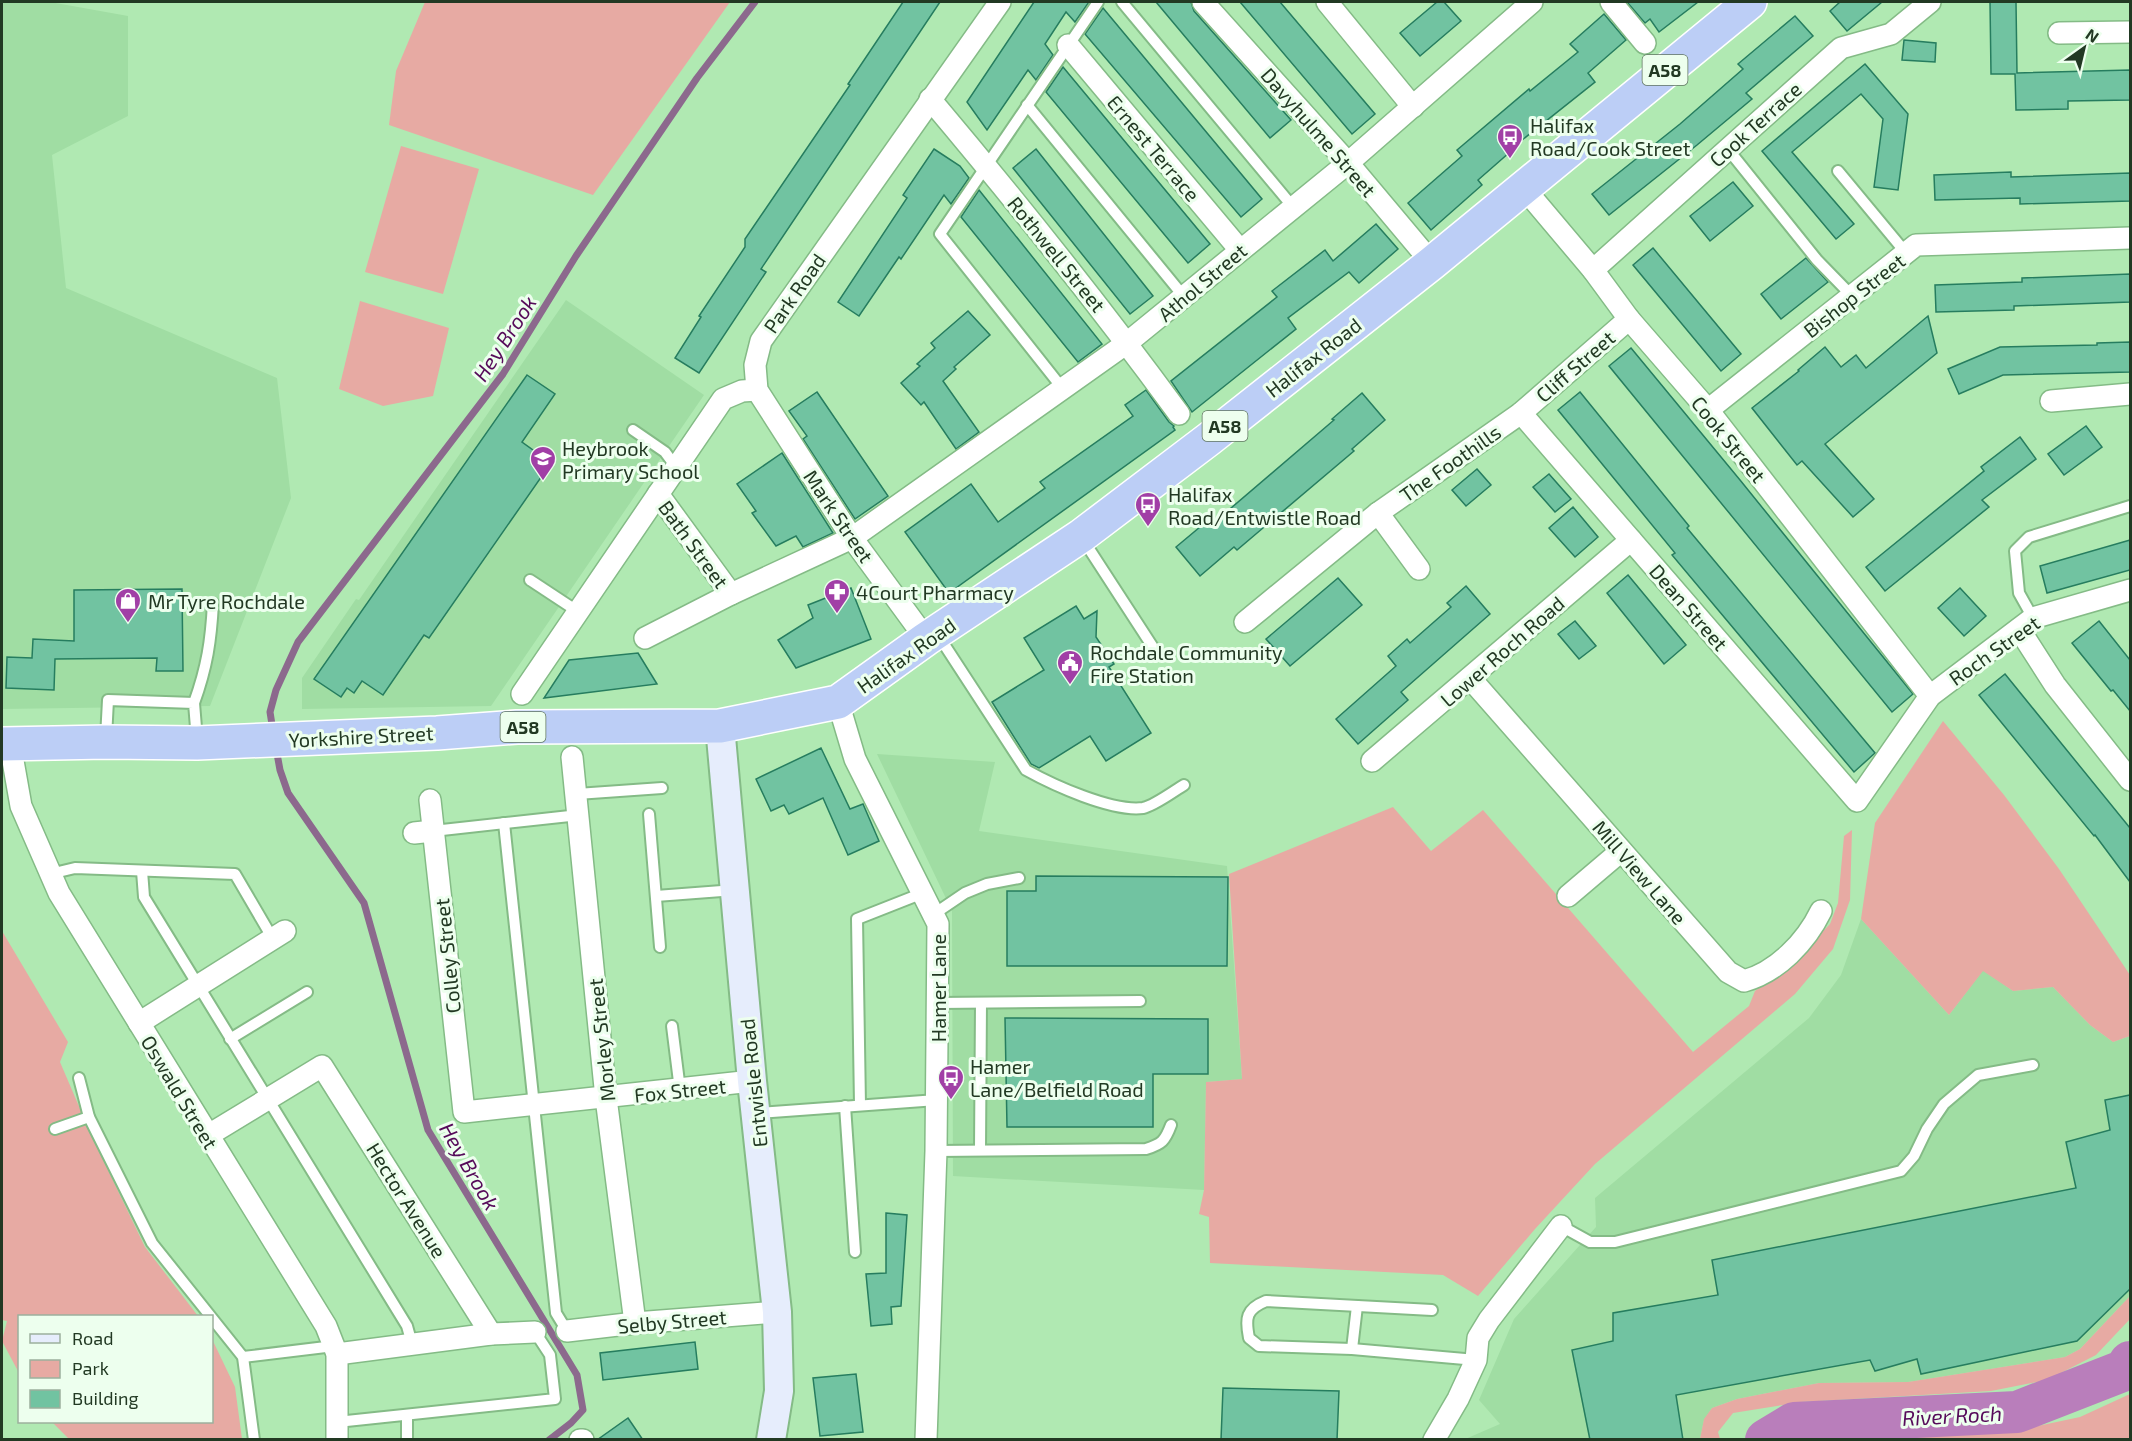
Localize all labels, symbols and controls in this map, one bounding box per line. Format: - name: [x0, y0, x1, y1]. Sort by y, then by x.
- north arrow: [2054, 18, 2114, 78]
- text: N: [2083, 24, 2103, 46]
- road number: A58: [1642, 55, 1688, 85]
- street label: Davyhulme Street: [1257, 63, 1382, 202]
- street label: Cook Terrace: [1704, 76, 1806, 172]
- street label: Ernest Terrace: [1103, 90, 1205, 206]
- place label: Halifax Road/Cook Street: [1530, 113, 1691, 160]
- bus stop icon: Halifax Road/Cook Street: [1495, 122, 1525, 160]
- street label: Rothwell Street: [1003, 191, 1111, 317]
- street label: Athol Street: [1153, 238, 1251, 326]
- street label: Bishop Street: [1798, 248, 1910, 342]
- street label: Park Road: [758, 249, 830, 337]
- water label: Hey Brook: [467, 290, 542, 386]
- street label: Halifax Road: [1260, 312, 1366, 402]
- street label: Cliff Street: [1531, 325, 1620, 407]
- street label: Cook Street: [1687, 391, 1771, 487]
- road number: A58: [1202, 411, 1248, 441]
- street label: The Foothills: [1395, 419, 1505, 507]
- place label: Heybrook Primary School: [562, 436, 699, 483]
- school or university icon: Heybrook Primary School: [528, 444, 558, 482]
- street label: Mark Street: [799, 465, 879, 567]
- place label: Halifax Road/Entwistle Road: [1168, 482, 1361, 529]
- bus stop icon: Halifax Road/Entwistle Road: [1133, 490, 1163, 528]
- street label: Bath Street: [654, 495, 734, 593]
- street label: Dean Street: [1645, 559, 1733, 655]
- pharmacy icon: 4Court Pharmacy: [822, 577, 852, 615]
- place label: 4Court Pharmacy: [856, 580, 1014, 604]
- shop icon: Mr Tyre Rochdale: [113, 586, 143, 624]
- place label: Mr Tyre Rochdale: [148, 589, 305, 613]
- street label: Lower Roch Road: [1435, 591, 1569, 711]
- street label: Roch Street: [1944, 610, 2044, 690]
- street label: Halifax Road: [852, 612, 960, 698]
- place label: Rochdale Community Fire Station: [1090, 640, 1283, 687]
- public building icon: Rochdale Community Fire Station: [1055, 648, 1085, 686]
- road number: A58: [500, 712, 546, 742]
- street label: Yorkshire Street: [288, 720, 434, 752]
- street label: Mill View Lane: [1588, 815, 1692, 929]
- street label: Colley Street: [429, 897, 465, 1015]
- street label: Hamer Lane: [926, 934, 950, 1042]
- street label: Morley Street: [583, 977, 619, 1103]
- street label: Entwisle Road: [734, 1017, 772, 1149]
- street label: Oswald Street: [137, 1031, 224, 1154]
- place label: Hamer Lane/Belfield Road: [970, 1054, 1144, 1101]
- bus stop icon: Hamer Lane/Belfield Road: [936, 1063, 966, 1101]
- street label: Fox Street: [633, 1073, 727, 1107]
- water label: Hey Brook: [434, 1118, 505, 1215]
- street label: Hector Avenue: [362, 1138, 452, 1262]
- street label: Selby Street: [616, 1304, 728, 1338]
- legend: [18, 1315, 213, 1423]
- text: Road: [72, 1327, 113, 1349]
- text: Park: [72, 1357, 109, 1379]
- text: Building: [72, 1387, 139, 1409]
- water label: River Roch: [1901, 1400, 2003, 1430]

